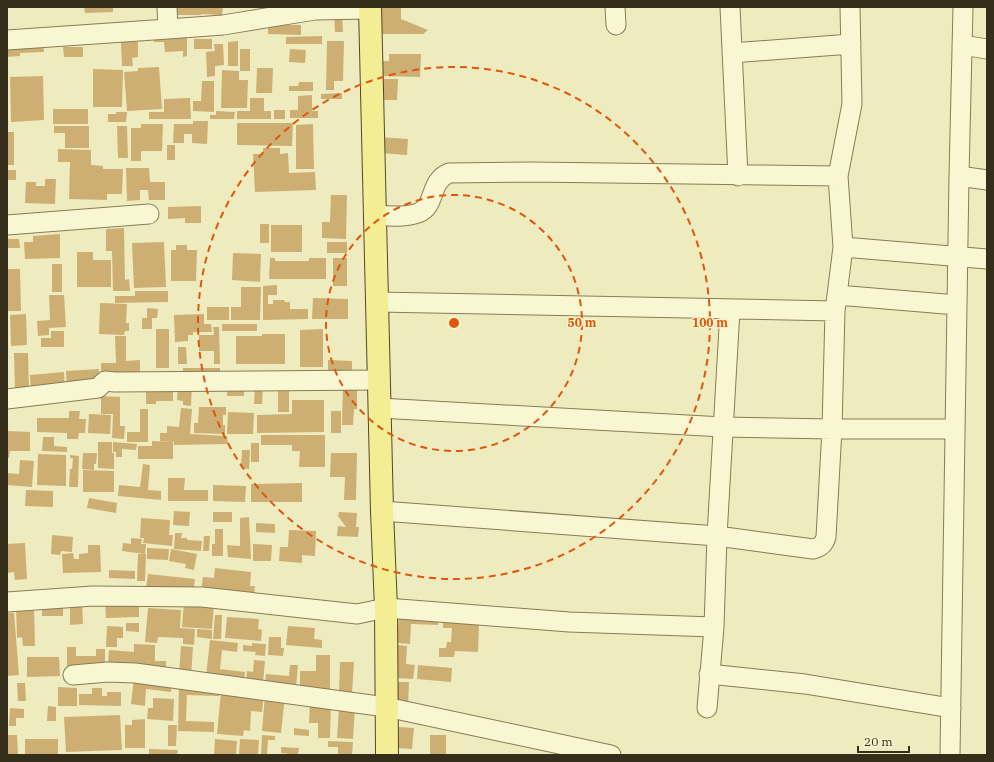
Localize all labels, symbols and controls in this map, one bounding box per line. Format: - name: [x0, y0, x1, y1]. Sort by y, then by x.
- text: 50 m: [568, 315, 597, 330]
- text: 100 m: [692, 315, 728, 330]
- centre of rings: [447, 316, 461, 330]
- scale bar: [858, 728, 909, 754]
- text: 20 m: [864, 734, 893, 749]

